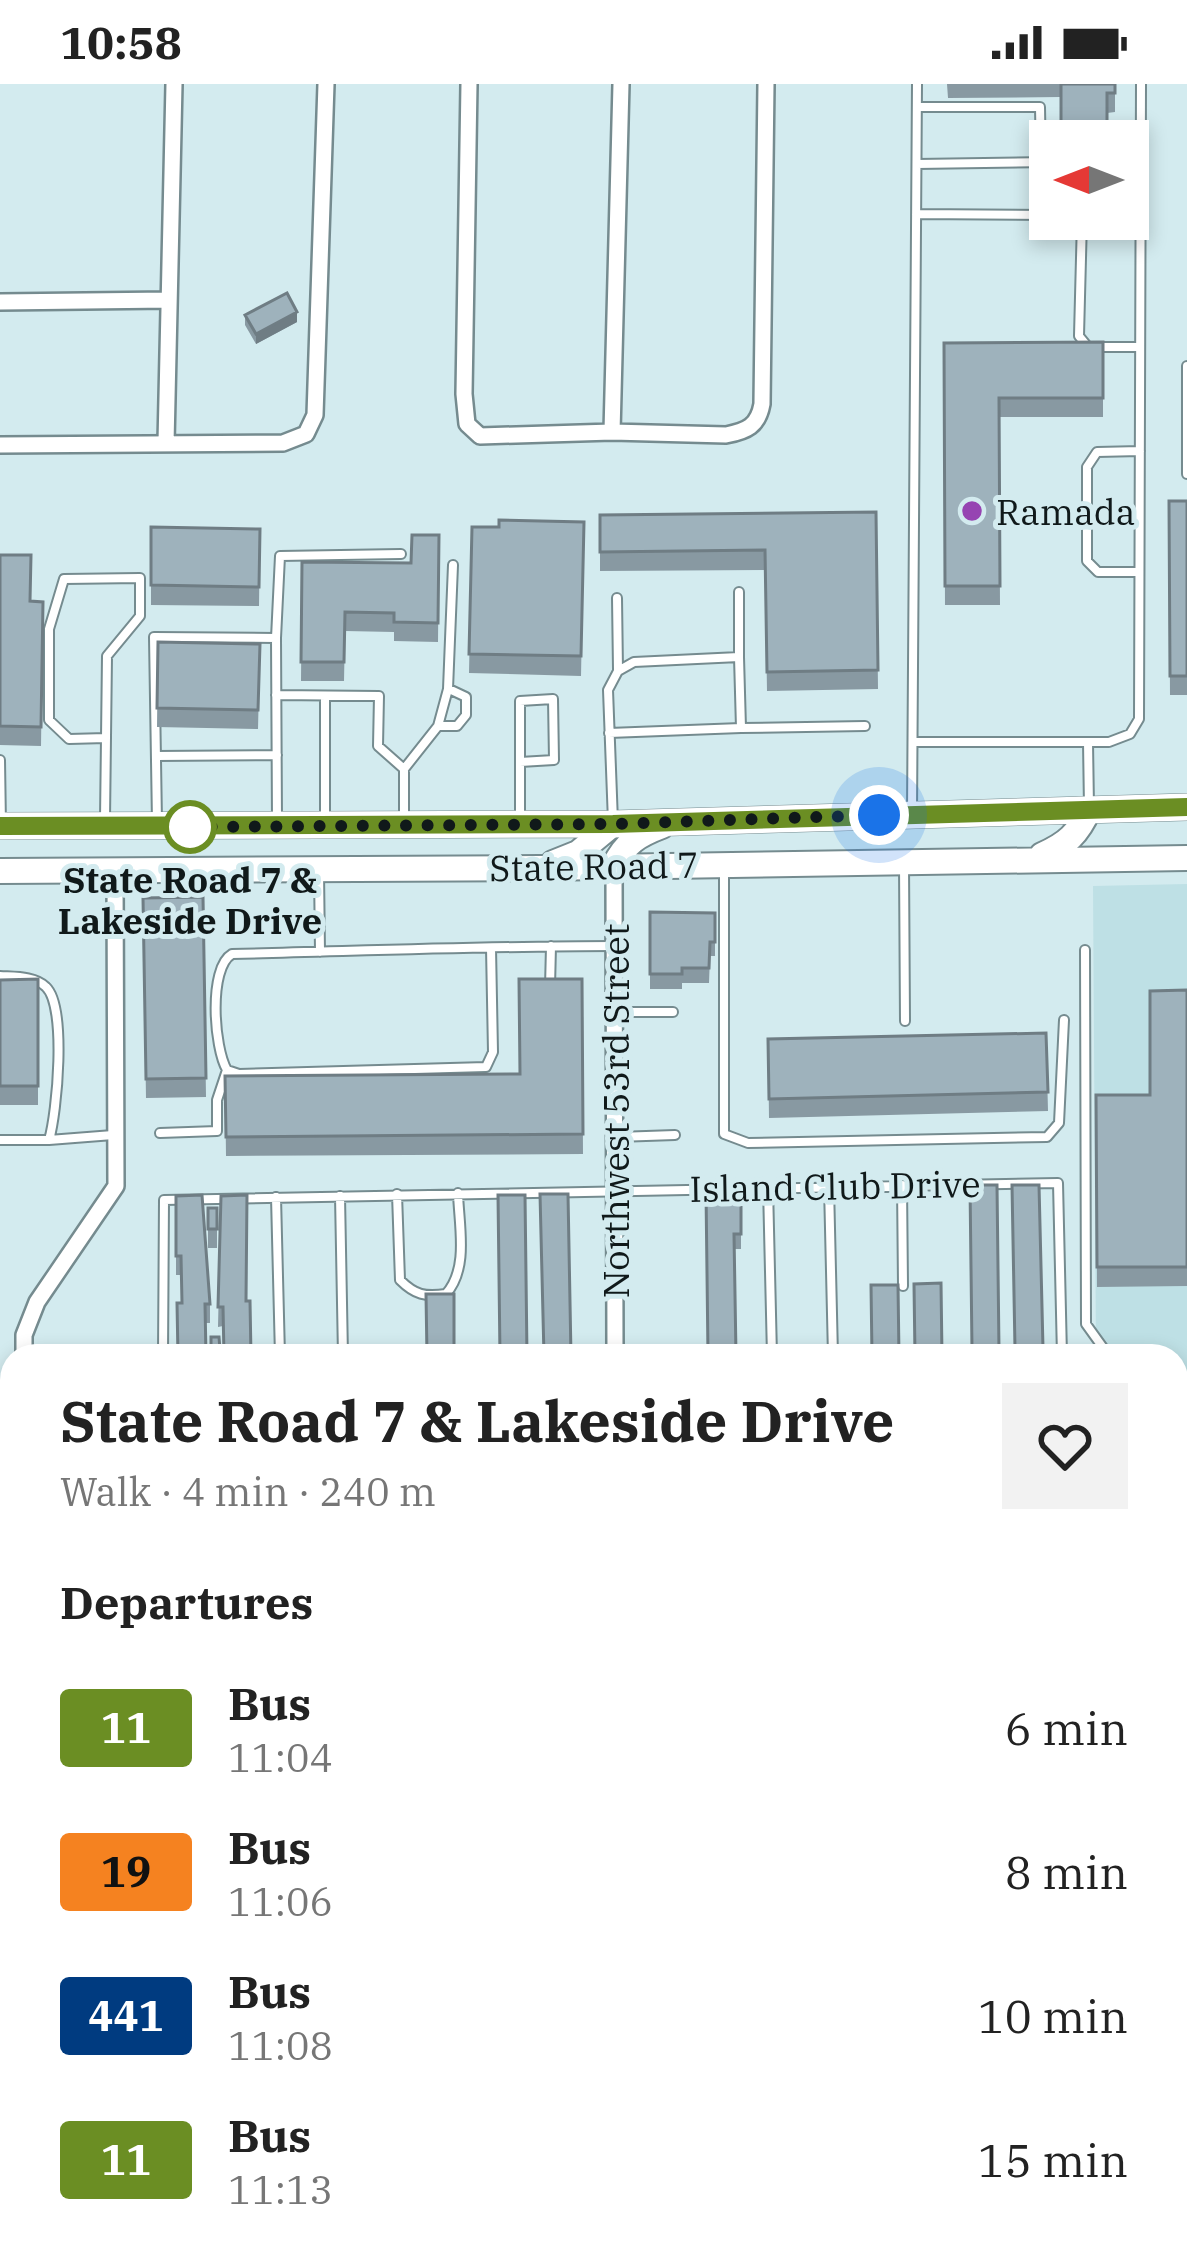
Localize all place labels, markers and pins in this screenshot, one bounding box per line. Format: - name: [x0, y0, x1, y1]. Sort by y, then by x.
- place label: Ramada: [996, 488, 1135, 535]
- marker: Ramada: [959, 498, 985, 524]
- marker: State Road 7 & Lakeside Drive: [165, 802, 215, 852]
- place label: State Road 7 & Lakeside Drive: [58, 856, 322, 944]

